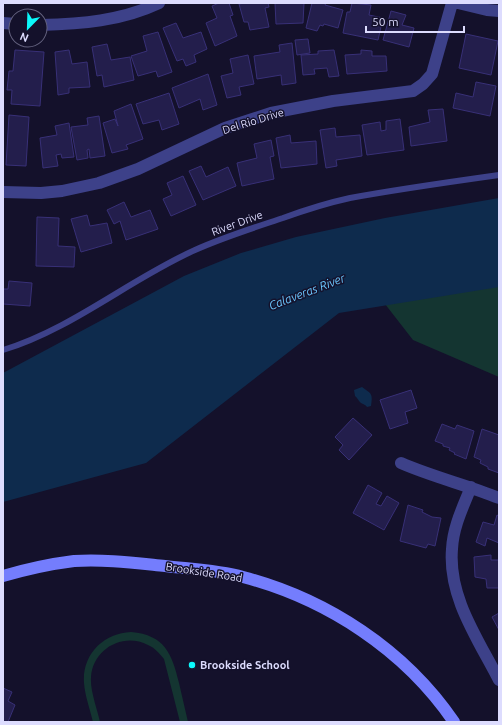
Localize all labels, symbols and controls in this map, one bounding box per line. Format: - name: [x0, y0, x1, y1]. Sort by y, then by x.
- north arrow: [8, 8, 48, 48]
- scale bar: [366, 8, 464, 34]
- text: 50 m: [372, 15, 399, 28]
- text: N: [18, 30, 30, 44]
- street label: Del Rio Drive: [221, 106, 285, 136]
- street label: River Drive: [210, 208, 264, 238]
- water label: Calaveras River: [267, 271, 347, 312]
- street label: Brookside Road: [165, 560, 243, 584]
- place label: Brookside School: [200, 659, 290, 671]
- marker: Brookside School: [187, 660, 197, 670]

